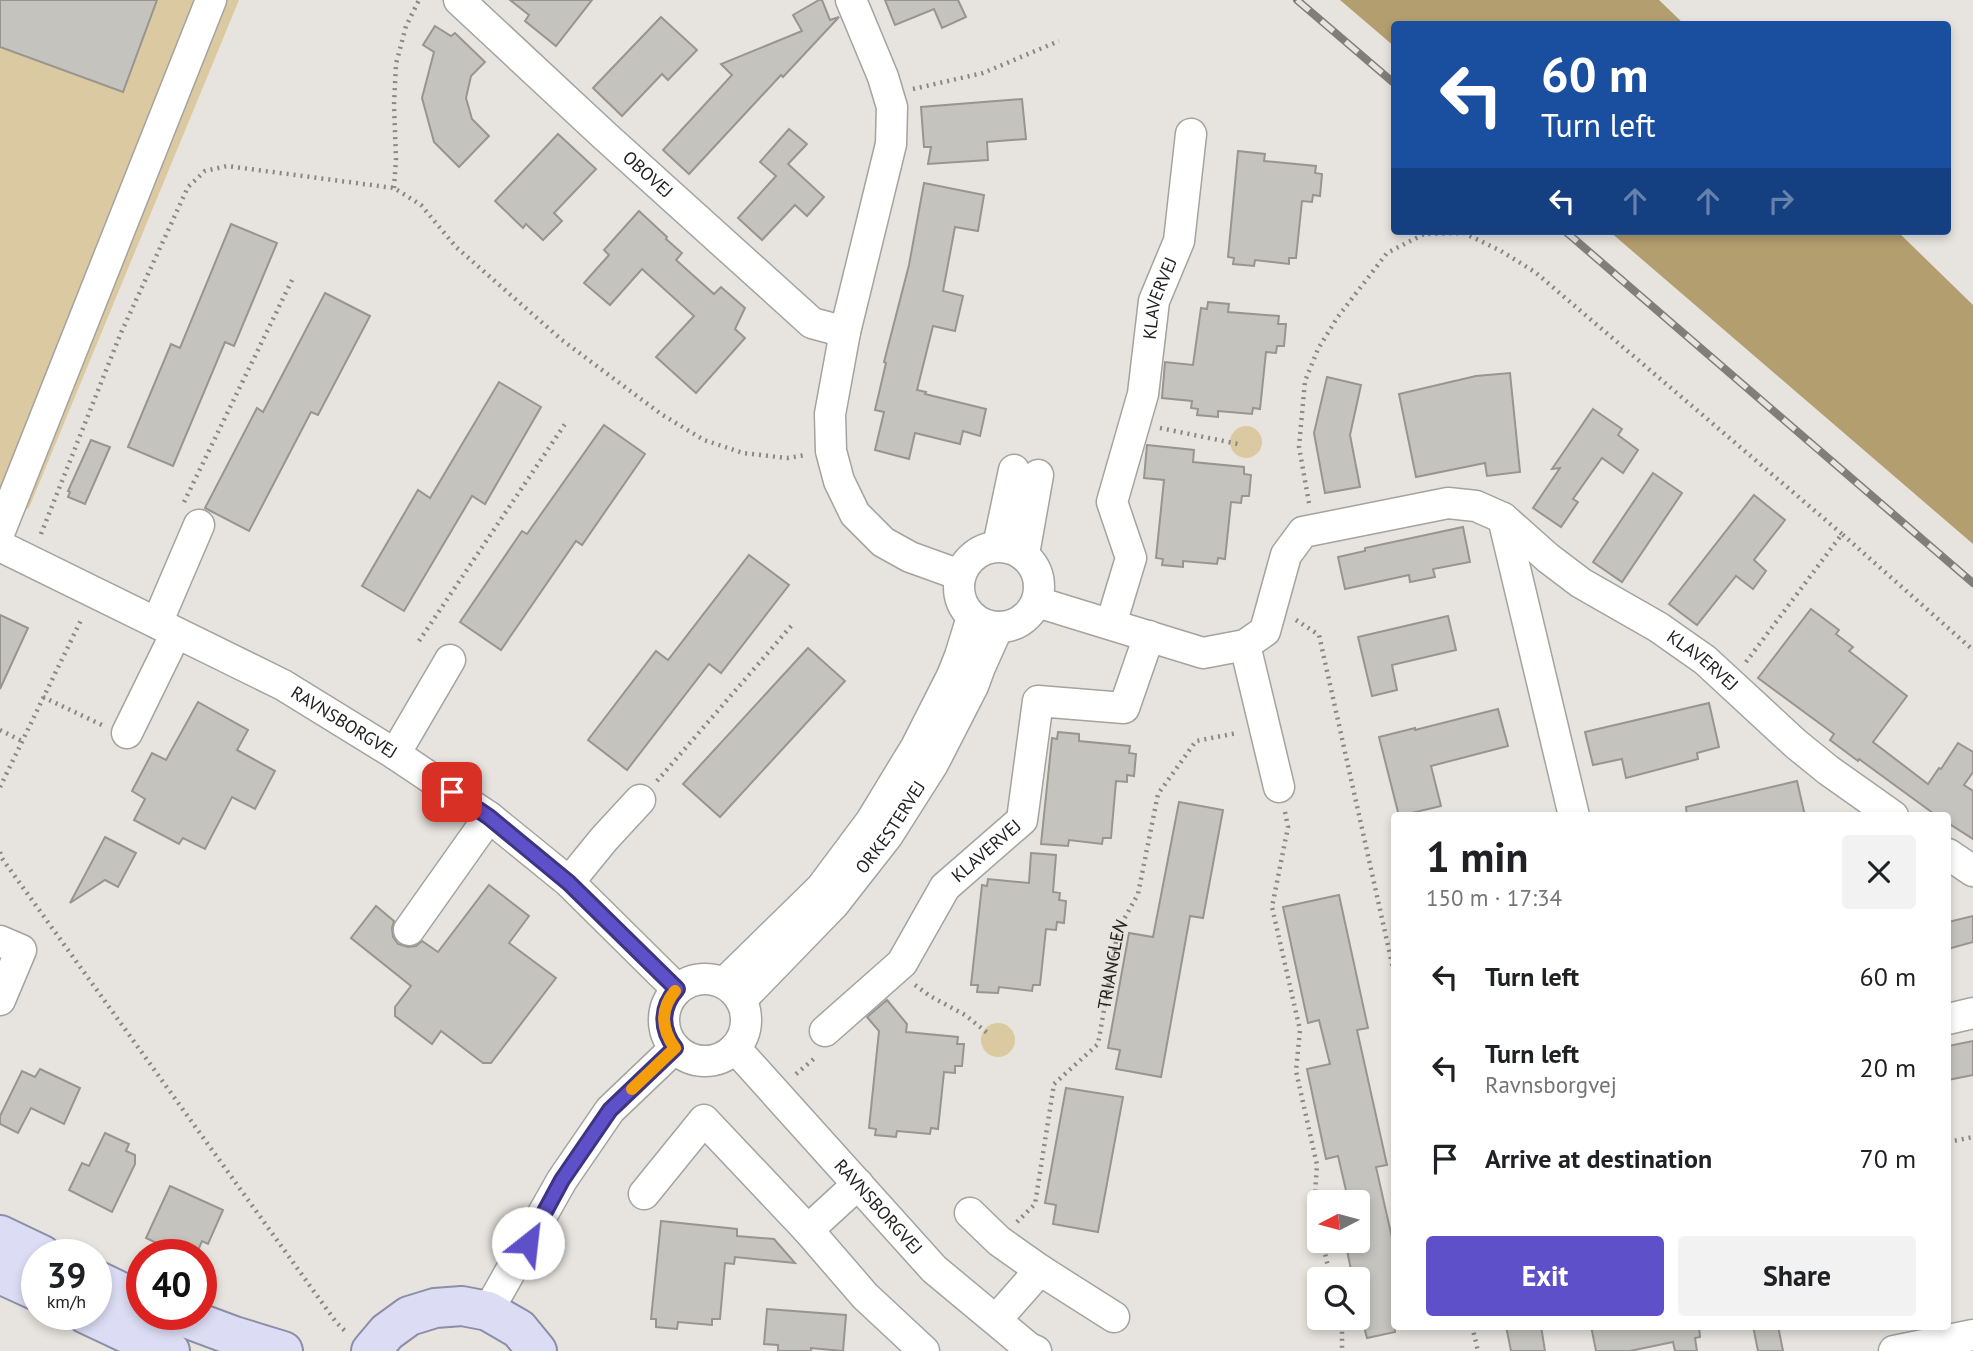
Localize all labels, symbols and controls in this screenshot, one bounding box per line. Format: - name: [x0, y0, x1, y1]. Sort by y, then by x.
- text: 60 m: [1541, 42, 1648, 106]
- icon: left: [1426, 49, 1517, 140]
- text: Turn left: [1541, 104, 1656, 146]
- street label: OBOVEJ: [618, 146, 678, 203]
- icon: left: [1543, 182, 1581, 220]
- icon: ahead: [1616, 182, 1654, 220]
- icon: ahead: [1689, 182, 1727, 220]
- icon: right: [1762, 182, 1800, 220]
- street label: KLAVERVEJ: [1138, 254, 1182, 341]
- street label: KLAVERVEJ: [1663, 625, 1743, 696]
- street label: RAVNSBORGVEJ: [287, 681, 402, 764]
- pin: [422, 762, 482, 822]
- icon: arrive: [433, 773, 471, 811]
- street label: ORKESTERVEJ: [850, 776, 930, 878]
- street label: KLAVERVEJ: [947, 814, 1026, 887]
- text: 1 min: [1426, 829, 1528, 884]
- button: close: [1842, 835, 1916, 909]
- text: 150 m · 17:34: [1426, 883, 1562, 912]
- street label: TRIANGLEN: [1092, 915, 1133, 1011]
- icon: left: [1426, 958, 1464, 996]
- text: Turn left: [1485, 960, 1579, 993]
- text: 60 m: [1860, 960, 1916, 993]
- text: Turn left: [1485, 1037, 1579, 1070]
- icon: left: [1426, 1049, 1464, 1087]
- text: 20 m: [1860, 1051, 1916, 1084]
- text: Ravnsborgvej: [1485, 1070, 1617, 1099]
- icon: arrive: [1426, 1140, 1464, 1178]
- text: Arrive at destination: [1485, 1142, 1712, 1175]
- text: 70 m: [1860, 1142, 1916, 1175]
- street label: RAVNSBORGVEJ: [830, 1154, 928, 1259]
- north arrow: [1307, 1190, 1370, 1253]
- map controls: [1307, 1190, 1370, 1330]
- position arrow: [491, 1206, 565, 1280]
- button: Exit: [1426, 1236, 1664, 1316]
- button: Share: [1678, 1236, 1916, 1316]
- speed limit sign: 40: [126, 1239, 217, 1330]
- text: 39: [47, 1252, 86, 1298]
- button: search: [1307, 1267, 1370, 1330]
- text: km/h: [47, 1290, 86, 1313]

